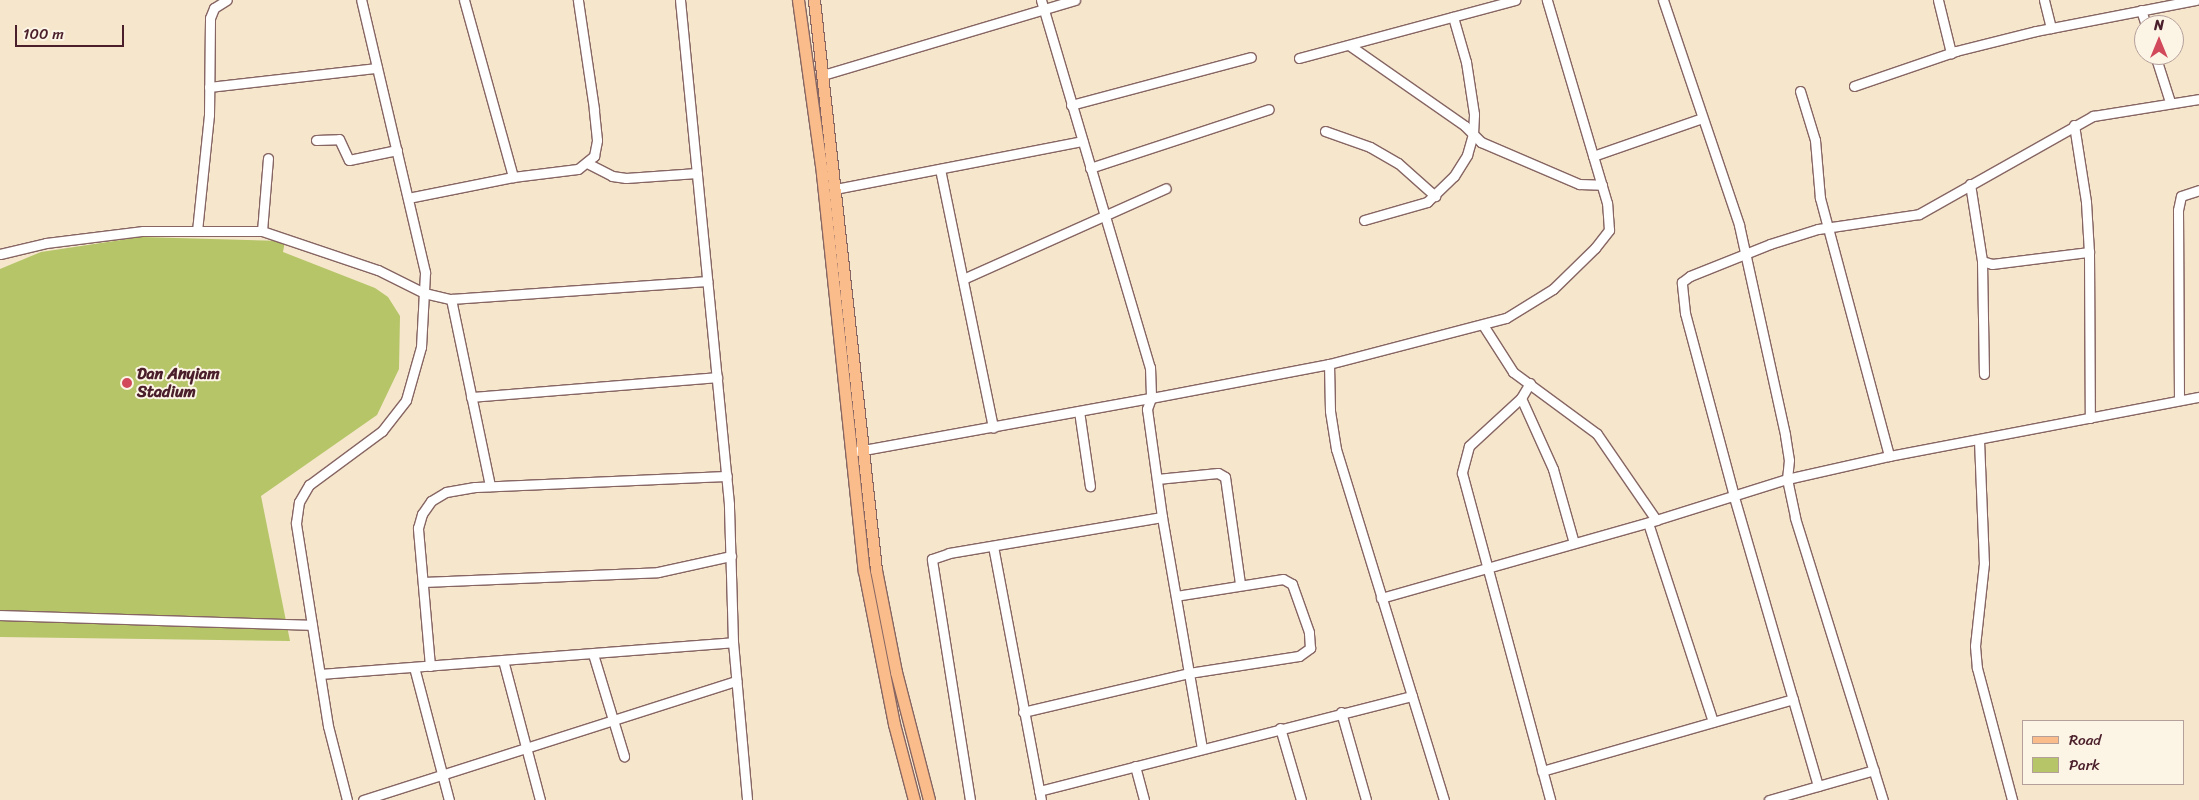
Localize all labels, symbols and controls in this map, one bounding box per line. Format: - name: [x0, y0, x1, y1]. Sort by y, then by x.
- text: N: [2154, 13, 2164, 38]
- scale bar: [18, 15, 126, 47]
- north arrow: [2134, 15, 2184, 65]
- text: 100 m: [23, 21, 64, 47]
- place label: Dan Anyiam Stadium: [137, 364, 220, 402]
- marker: Dan Anyiam Stadium: [121, 377, 133, 389]
- legend: [2022, 720, 2184, 785]
- text: Road: [2069, 727, 2101, 753]
- text: Park: [2069, 752, 2100, 778]

